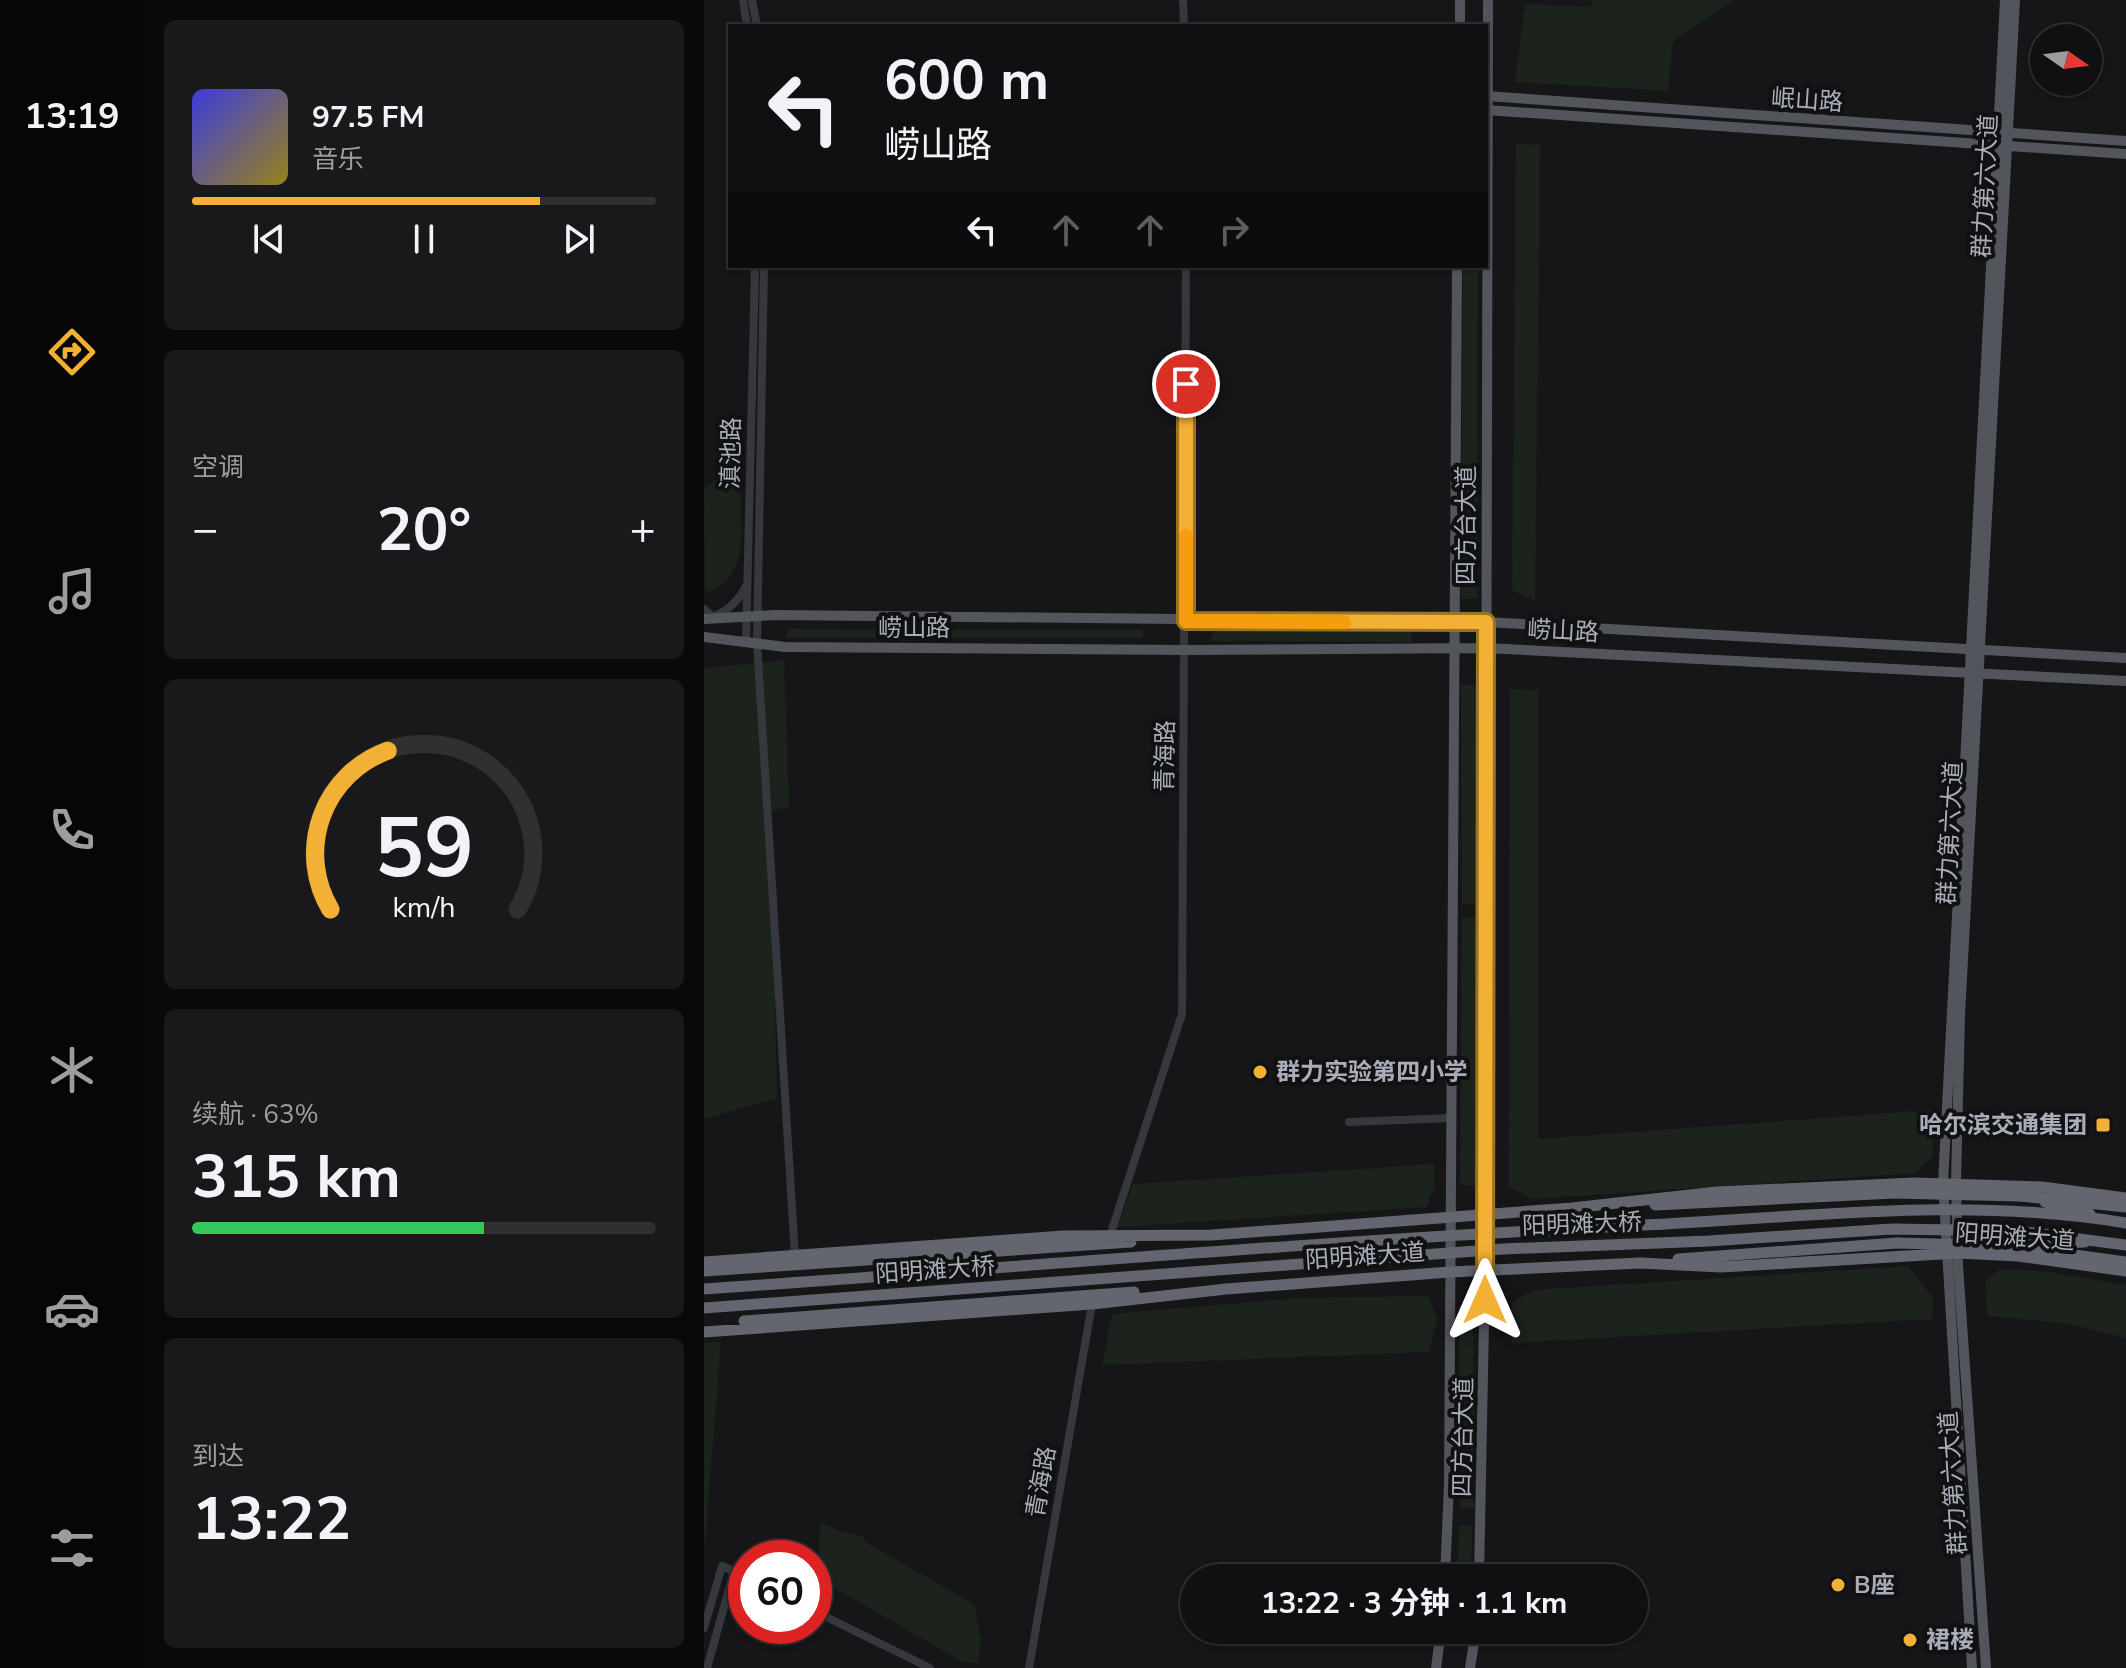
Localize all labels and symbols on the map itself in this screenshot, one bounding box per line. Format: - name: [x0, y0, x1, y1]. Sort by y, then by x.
- north arrow: [2030, 24, 2102, 96]
- street label: 岷山路: [1770, 82, 1844, 118]
- street label: 群力第六大道: [1965, 113, 2005, 259]
- pin: [1152, 350, 1220, 418]
- street label: 滇池路: [714, 417, 748, 489]
- street label: 四方台大道: [1450, 465, 1482, 585]
- street label: 崂山路: [878, 612, 950, 644]
- street label: 崂山路: [1526, 613, 1600, 649]
- street label: 青海路: [1148, 720, 1182, 792]
- street label: 群力第六大道: [1930, 760, 1970, 906]
- place label: 群力实验第四小学: [1276, 1056, 1468, 1088]
- marker: 群力实验第四小学: [1251, 1063, 1269, 1081]
- place label: 哈尔滨交通集团: [1919, 1109, 2087, 1141]
- marker: 哈尔滨交通集团: [2094, 1116, 2112, 1134]
- street label: 阳明滩大桥: [1521, 1206, 1643, 1242]
- street label: 阳明滩大道: [1954, 1217, 2076, 1257]
- street label: 阳明滩大道: [1304, 1236, 1426, 1276]
- street label: 阳明滩大桥: [874, 1250, 996, 1290]
- position arrow: [1443, 1258, 1527, 1342]
- street label: 四方台大道: [1446, 1377, 1480, 1497]
- street label: 群力第六大道: [1932, 1410, 1974, 1556]
- street label: 青海路: [1019, 1444, 1063, 1520]
- speed limit sign: 60: [728, 1540, 832, 1644]
- place label: B座: [1854, 1569, 1895, 1601]
- marker: B座: [1829, 1576, 1847, 1594]
- place label: 裙楼: [1926, 1624, 1974, 1656]
- marker: 裙楼: [1901, 1631, 1919, 1649]

